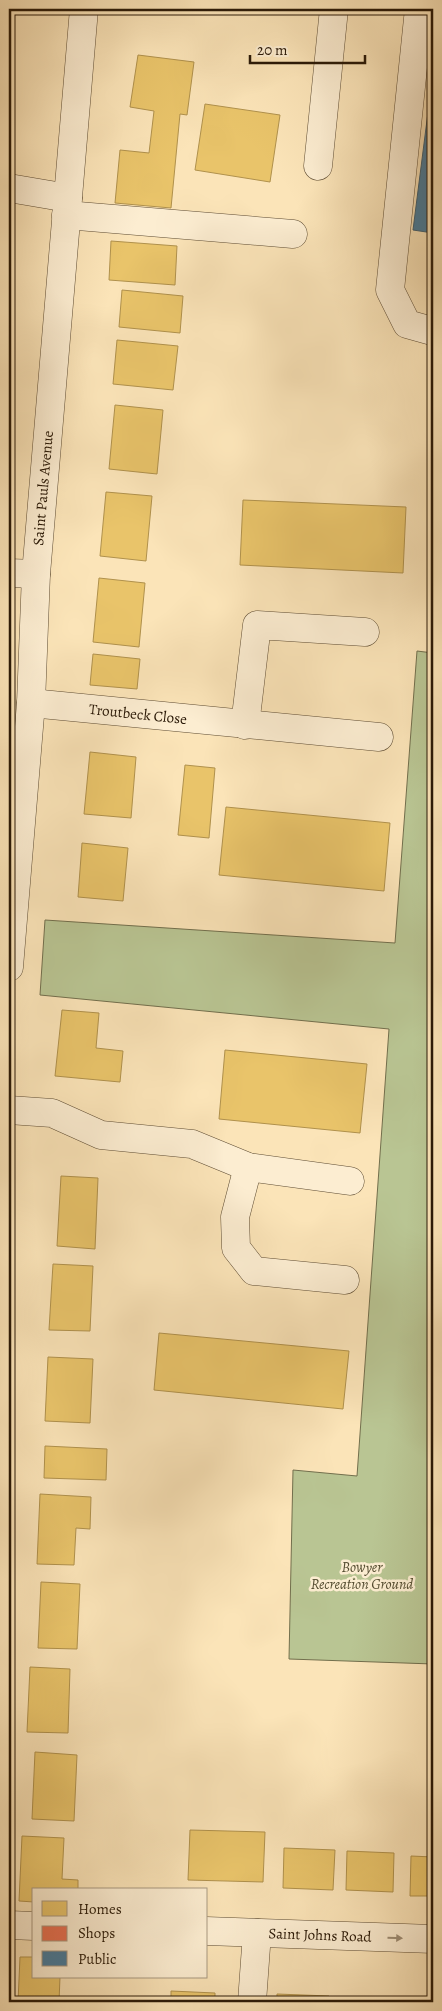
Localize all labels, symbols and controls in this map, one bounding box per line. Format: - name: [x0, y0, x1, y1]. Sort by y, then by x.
- scale bar: [250, 32, 364, 64]
- text: 20 m: [257, 40, 288, 60]
- street label: Saint Pauls Avenue: [28, 429, 58, 546]
- street label: Troutbeck Close: [88, 699, 188, 729]
- park label: Bowyer Recreation Ground: [311, 1557, 413, 1594]
- legend: [32, 1888, 208, 1978]
- text: Homes: [78, 1899, 122, 1919]
- text: Shops: [78, 1923, 115, 1943]
- street label: Saint Johns Road: [268, 1923, 373, 1947]
- one-way arrow: [387, 1934, 403, 1942]
- text: Public: [78, 1949, 116, 1969]

